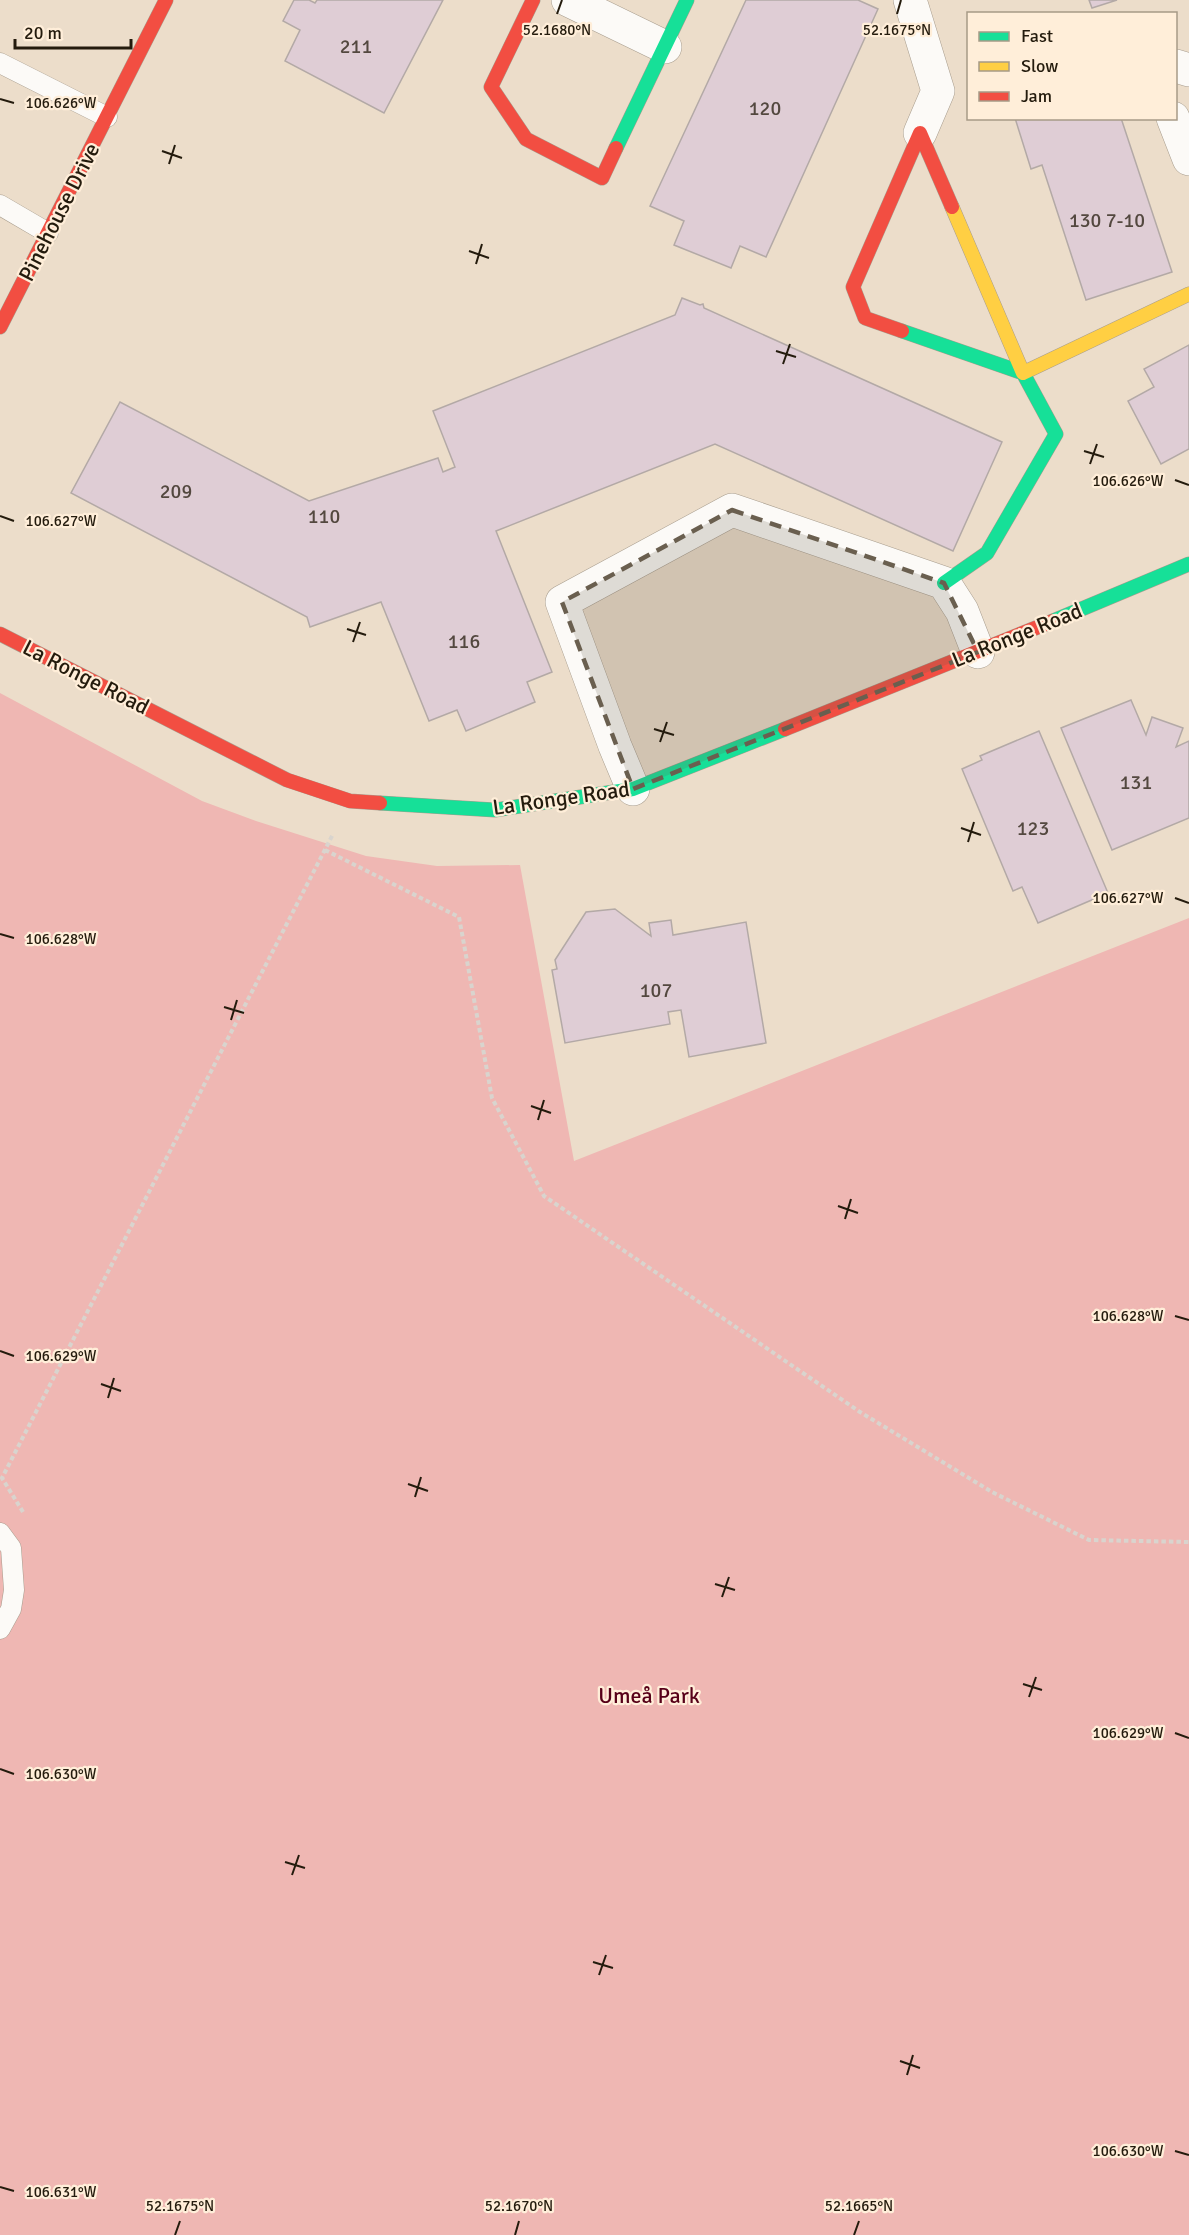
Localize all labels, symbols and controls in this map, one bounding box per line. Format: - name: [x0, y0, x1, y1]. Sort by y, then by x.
- scale bar: [15, 12, 130, 50]
- legend: [967, 12, 1177, 120]
- text: 52.1680°N: [523, 21, 591, 39]
- text: 52.1675°N: [863, 21, 931, 39]
- text: 20 m: [24, 22, 62, 44]
- text: Fast: [1021, 25, 1053, 47]
- house number: 211: [340, 34, 372, 59]
- text: Slow: [1021, 55, 1058, 77]
- text: Jam: [1021, 85, 1052, 107]
- text: 106.626°W: [26, 94, 97, 112]
- house number: 120: [749, 96, 781, 121]
- street label: Pinehouse Drive: [13, 138, 105, 286]
- house number: 130 7-10: [1069, 208, 1145, 233]
- text: 106.626°W: [1093, 472, 1164, 490]
- house number: 209: [160, 479, 192, 504]
- house number: 110: [308, 504, 340, 529]
- text: 106.627°W: [26, 512, 97, 530]
- street label: La Ronge Road: [948, 597, 1086, 673]
- house number: 116: [448, 629, 480, 654]
- street label: La Ronge Road: [18, 634, 154, 720]
- house number: 131: [1120, 770, 1152, 795]
- street label: La Ronge Road: [491, 775, 631, 821]
- house number: 123: [1017, 816, 1049, 841]
- text: 106.627°W: [1093, 889, 1164, 907]
- text: 106.628°W: [26, 930, 97, 948]
- house number: 107: [640, 978, 672, 1003]
- text: 106.628°W: [1093, 1307, 1164, 1325]
- text: 106.629°W: [26, 1347, 97, 1365]
- park label: Umeå Park: [598, 1682, 700, 1709]
- text: 106.629°W: [1093, 1724, 1164, 1742]
- text: 106.630°W: [26, 1765, 97, 1783]
- text: 106.630°W: [1093, 2142, 1164, 2160]
- text: 106.631°W: [26, 2183, 97, 2201]
- text: 52.1675°N: [146, 2197, 214, 2215]
- text: 52.1670°N: [485, 2197, 553, 2215]
- text: 52.1665°N: [825, 2197, 893, 2215]

